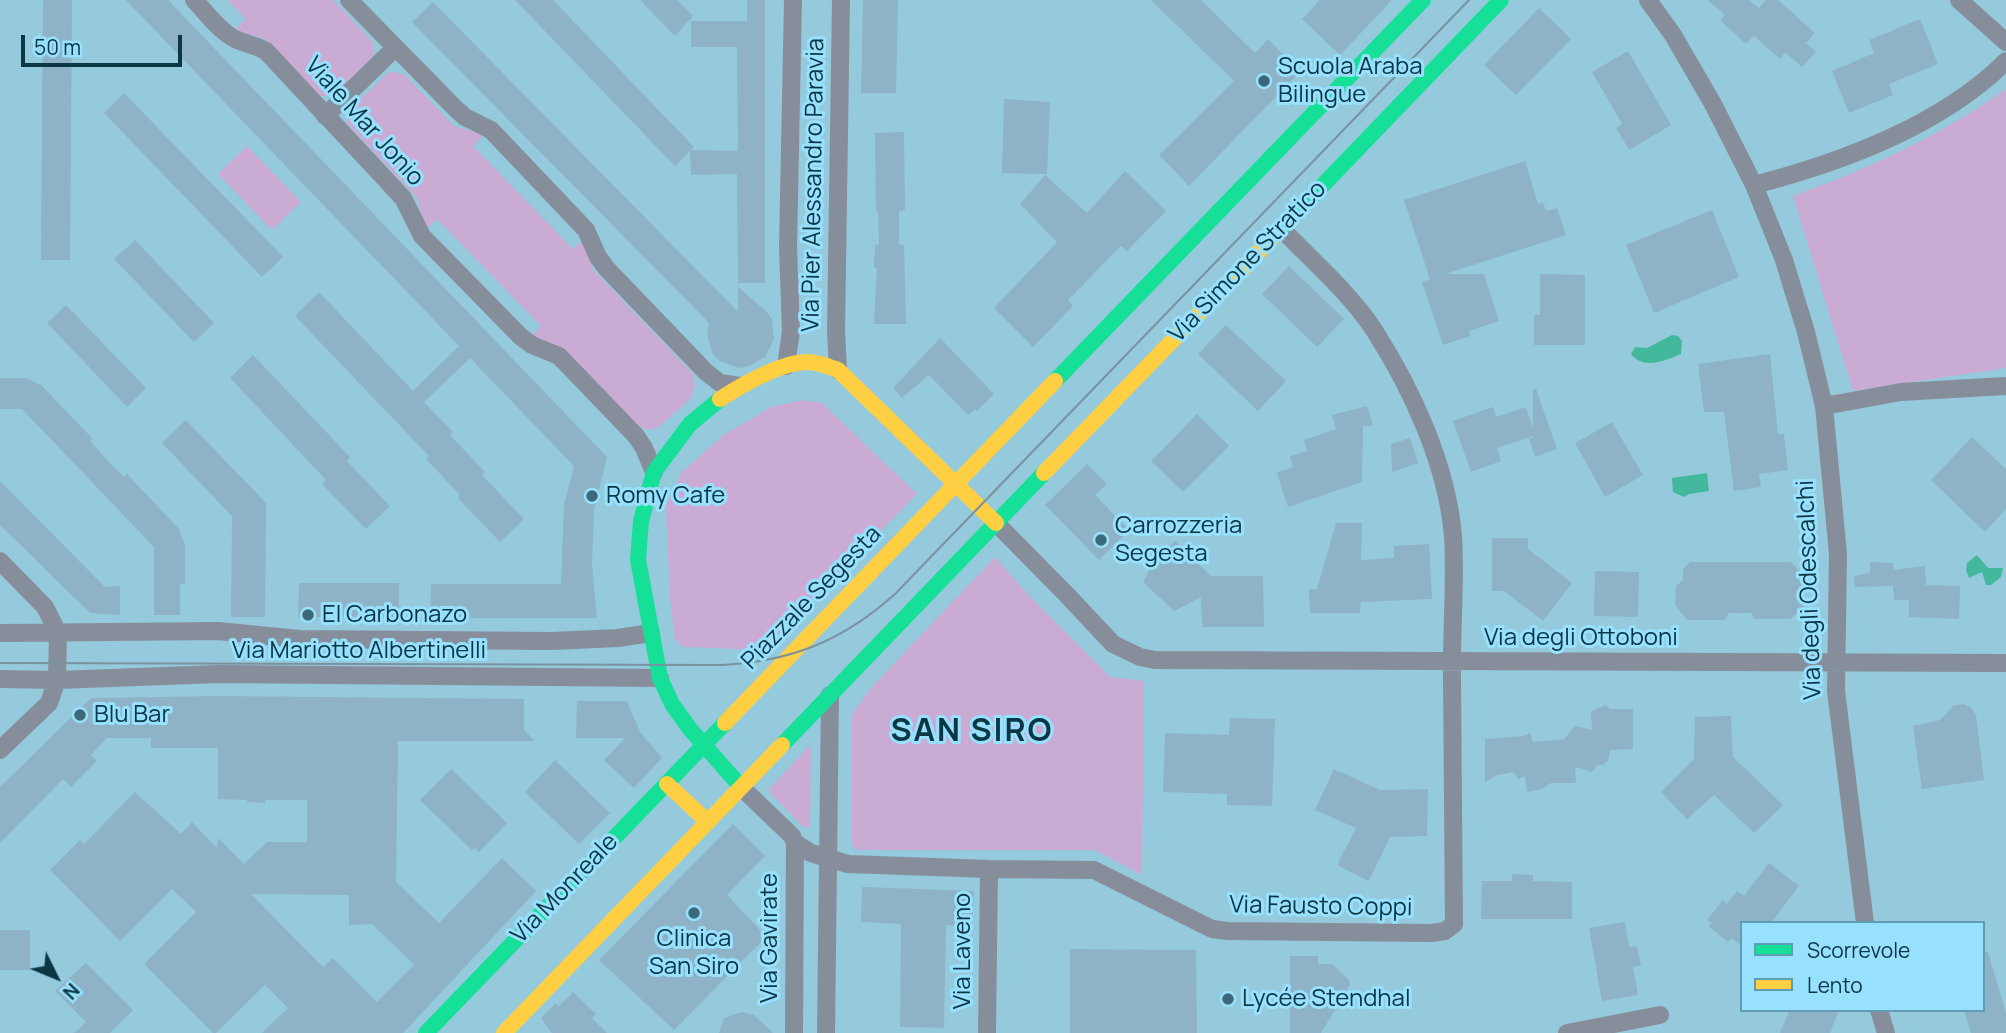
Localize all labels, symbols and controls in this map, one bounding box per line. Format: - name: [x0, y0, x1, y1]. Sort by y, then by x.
- scale bar: [24, 21, 186, 65]
- text: 50 m: [34, 33, 81, 61]
- street label: Via Pier Alessandro Paravia: [797, 38, 831, 332]
- street label: Viale Mar Jonio: [299, 52, 429, 192]
- place label: Scuola Araba Bilingue: [1278, 53, 1423, 109]
- marker: Scuola Araba Bilingue: [1256, 73, 1272, 89]
- street label: Via Simone Stratico: [1163, 175, 1333, 349]
- street label: Via degli Odescalchi: [1792, 480, 1828, 700]
- place label: Romy Cafe: [606, 482, 725, 510]
- marker: Romy Cafe: [584, 488, 600, 504]
- place label: Carrozzeria Segesta: [1115, 512, 1242, 568]
- street label: Piazzale Segesta: [736, 520, 888, 676]
- marker: Carrozzeria Segesta: [1093, 532, 1109, 548]
- place label: El Carbonazo: [322, 601, 467, 629]
- marker: El Carbonazo: [300, 607, 316, 623]
- street label: Via degli Ottoboni: [1484, 624, 1678, 652]
- street label: Via Mariotto Albertinelli: [232, 637, 486, 665]
- place label: Blu Bar: [94, 701, 170, 729]
- marker: Blu Bar: [72, 707, 88, 723]
- district label: SAN SIRO: [892, 713, 1052, 751]
- street label: Via Monreale: [505, 828, 625, 950]
- street label: Via Gavirate: [756, 873, 784, 1003]
- street label: Via Fausto Coppi: [1229, 891, 1413, 923]
- street label: Via Laveno: [949, 893, 977, 1009]
- marker: Clinica San Siro: [686, 905, 702, 921]
- legend: [1740, 921, 1985, 1012]
- place label: Clinica San Siro: [649, 925, 739, 981]
- text: Scorrevole: [1807, 936, 1910, 964]
- north arrow: [21, 942, 91, 1012]
- text: Lento: [1807, 971, 1863, 999]
- text: N: [57, 977, 86, 1005]
- place label: Lycée Stendhal: [1242, 985, 1411, 1013]
- marker: Lycée Stendhal: [1220, 991, 1236, 1007]

